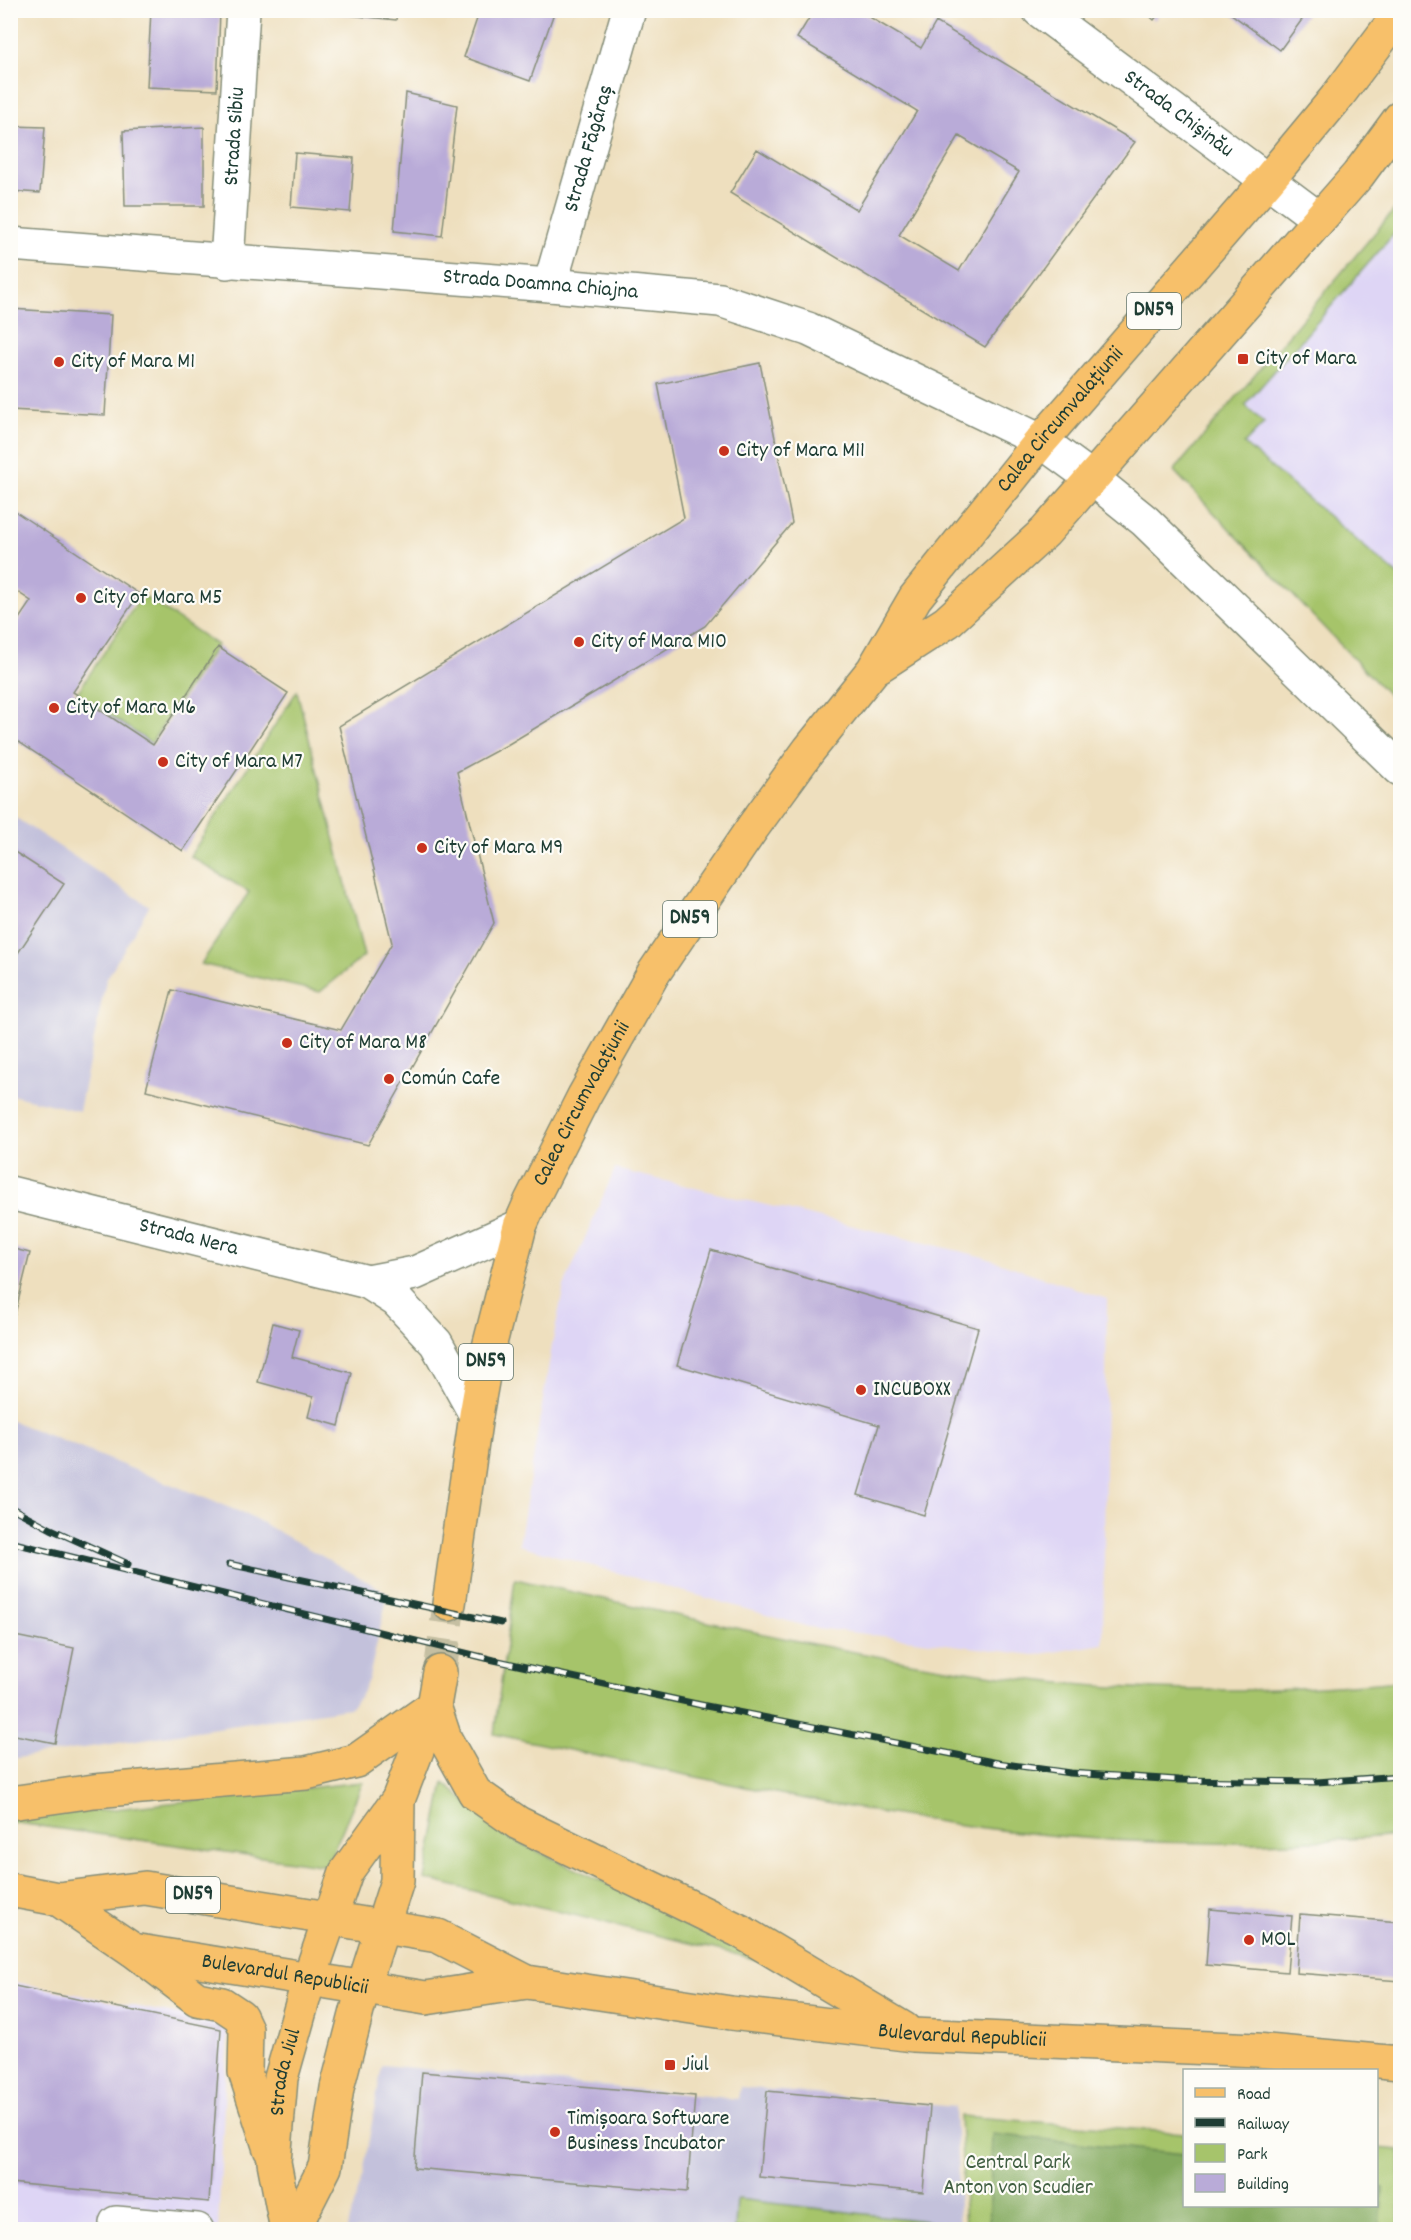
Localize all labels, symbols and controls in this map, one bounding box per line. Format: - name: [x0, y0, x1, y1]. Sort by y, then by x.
- street label: Strada Chișinău: [1117, 62, 1240, 166]
- street label: Strada Făgăraș: [556, 81, 622, 216]
- street label: Strada Sibiu: [216, 86, 254, 187]
- street label: Strada Doamna Chiajna: [442, 261, 640, 308]
- road number: DN59: [1127, 293, 1181, 329]
- street label: Calea Circumvalațiunii: [990, 340, 1132, 500]
- place label: City of Mara: [1255, 344, 1357, 375]
- place label: City of Mara M1: [71, 347, 195, 378]
- marker: City of Mara: [1236, 352, 1250, 366]
- marker: City of Mara M1: [52, 355, 66, 369]
- place label: City of Mara M11: [736, 436, 865, 467]
- marker: City of Mara M11: [717, 444, 731, 458]
- place label: City of Mara M5: [93, 583, 222, 614]
- marker: City of Mara M5: [74, 591, 88, 605]
- place label: City of Mara M10: [591, 627, 727, 658]
- marker: City of Mara M10: [572, 635, 586, 649]
- place label: City of Mara M6: [66, 693, 196, 724]
- marker: City of Mara M6: [47, 701, 61, 715]
- place label: City of Mara M7: [175, 747, 303, 778]
- marker: City of Mara M7: [156, 755, 170, 769]
- place label: City of Mara M9: [434, 833, 563, 864]
- marker: City of Mara M9: [415, 841, 429, 855]
- road number: DN59: [663, 901, 717, 937]
- street label: Calea Circumvalațiunii: [525, 1016, 639, 1192]
- place label: City of Mara M8: [299, 1028, 427, 1059]
- marker: City of Mara M8: [280, 1036, 294, 1050]
- place label: Común Cafe: [401, 1064, 500, 1095]
- marker: Común Cafe: [382, 1072, 396, 1086]
- street label: Strada Nera: [136, 1210, 242, 1265]
- road number: DN59: [459, 1344, 513, 1380]
- place label: INCUBOXX: [873, 1375, 951, 1406]
- marker: INCUBOXX: [854, 1383, 868, 1397]
- road number: DN59: [166, 1877, 220, 1913]
- place label: MOL: [1261, 1925, 1296, 1956]
- marker: MOL: [1242, 1933, 1256, 1947]
- street label: Bulevardul Republicii: [199, 1946, 371, 2004]
- street label: Bulevardul Republicii: [876, 2015, 1047, 2056]
- street label: Strada Jiul: [262, 2025, 310, 2117]
- place label: Jiul: [682, 2050, 709, 2081]
- marker: Jiul: [663, 2058, 677, 2072]
- legend: [1183, 2069, 1378, 2207]
- text: Road: [1237, 2083, 1271, 2108]
- place label: Timișoara Software Business Incubator: [567, 2104, 730, 2160]
- text: Railway: [1237, 2113, 1290, 2138]
- marker: Timișoara Software Business Incubator: [548, 2125, 562, 2139]
- text: Park: [1237, 2143, 1268, 2168]
- park label: Central Park Anton von Scudier: [943, 2148, 1094, 2204]
- text: Building: [1237, 2173, 1289, 2198]

